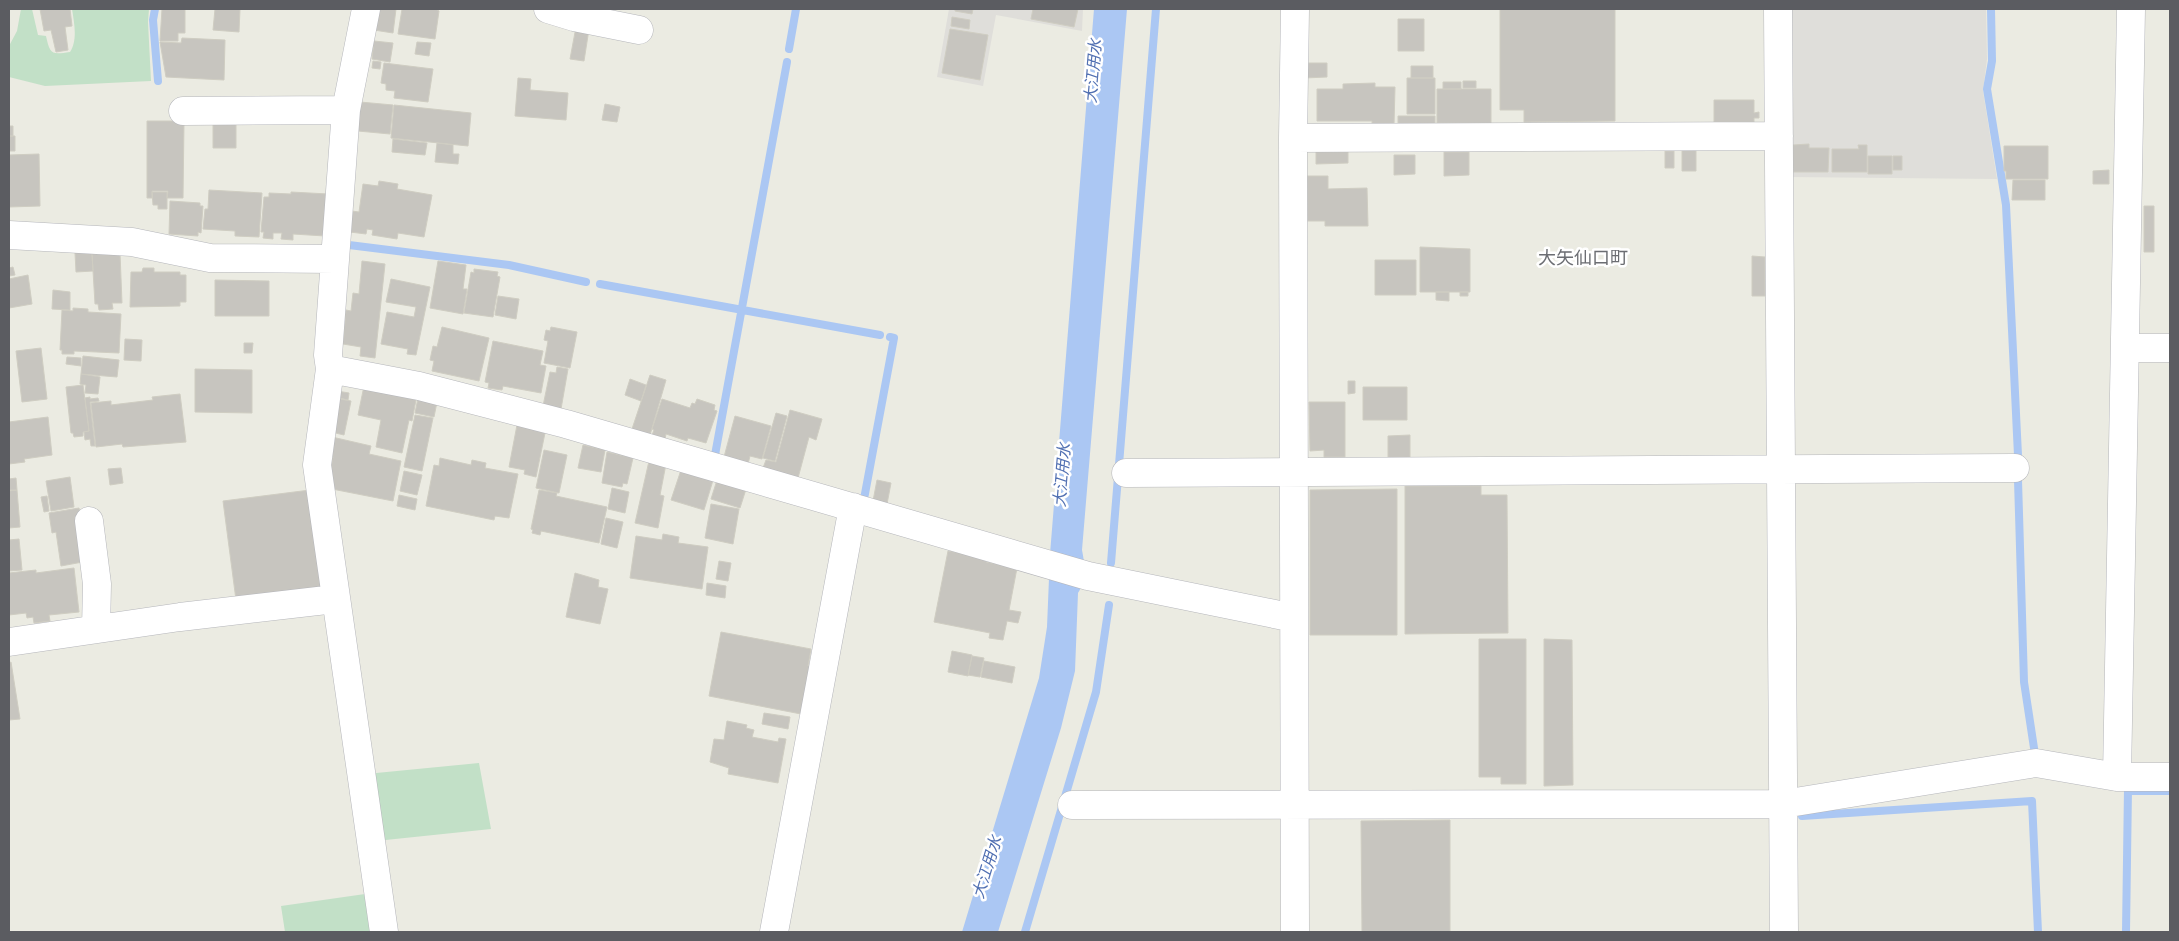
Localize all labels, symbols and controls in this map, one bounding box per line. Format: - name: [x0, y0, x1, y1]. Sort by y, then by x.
- water label: 大江用水: [1080, 36, 1104, 104]
- district label: 大矢仙口町: [1538, 246, 1628, 268]
- water label: 大江用水: [1049, 440, 1073, 508]
- water label: 大江用水: [968, 832, 1005, 900]

